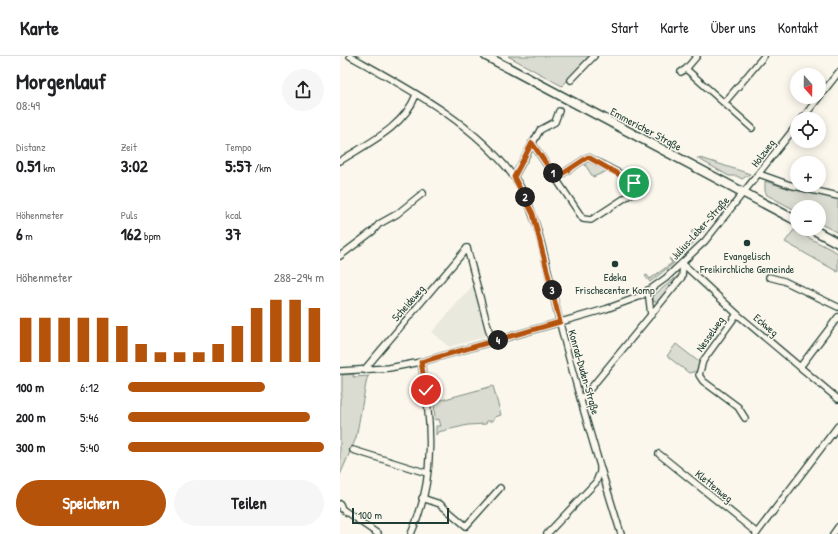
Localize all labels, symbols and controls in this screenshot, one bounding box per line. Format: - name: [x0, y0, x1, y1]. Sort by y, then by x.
- text: Karte: [20, 15, 59, 41]
- text: Start: [611, 18, 638, 37]
- text: Karte: [660, 18, 689, 37]
- text: Über uns: [711, 18, 756, 37]
- text: Kontakt: [778, 18, 818, 37]
- text: Morgenlauf: [16, 66, 106, 96]
- north arrow: [790, 68, 826, 104]
- map controls: [790, 68, 826, 236]
- button: share: [282, 69, 324, 111]
- text: 08:49: [16, 96, 40, 114]
- street label: Emmericher Straße: [608, 104, 684, 154]
- button: locate: [790, 112, 826, 148]
- street label: Holzweg: [748, 136, 778, 170]
- text: Distanz: [16, 140, 46, 154]
- text: Zeit: [121, 140, 137, 154]
- text: Tempo: [225, 140, 251, 154]
- text: 0.51: [16, 154, 41, 177]
- text: 3:02: [121, 154, 148, 177]
- text: 5:57: [225, 154, 252, 177]
- button: +: [790, 156, 826, 192]
- text: km: [41, 161, 55, 175]
- text: /km: [252, 161, 271, 175]
- pin: 1: [543, 163, 563, 183]
- text: 1: [551, 166, 555, 180]
- pin: [617, 166, 651, 200]
- icon: arrive: [623, 172, 645, 194]
- pin: 2: [515, 187, 535, 207]
- text: 2: [522, 190, 528, 204]
- street label: Julius-Leber-Straße: [668, 193, 733, 263]
- button: −: [790, 200, 826, 236]
- text: Höhenmeter: [16, 208, 64, 222]
- text: Puls: [121, 208, 138, 222]
- text: kcal: [225, 208, 241, 222]
- text: 6: [16, 222, 23, 245]
- text: 162: [121, 222, 142, 245]
- text: 37: [225, 222, 241, 245]
- text: m: [23, 229, 33, 243]
- text: bpm: [142, 229, 161, 243]
- marker: Evangelisch Freikirchliche Gemeinde: [742, 238, 752, 248]
- place label: Evangelisch Freikirchliche Gemeinde: [699, 249, 795, 276]
- marker: Edeka Frischecenter Komp: [610, 259, 620, 269]
- text: Höhenmeter: [16, 268, 73, 286]
- text: 288–294 m: [274, 268, 324, 286]
- place label: Edeka Frischecenter Komp: [574, 270, 655, 297]
- pin: 3: [542, 280, 562, 300]
- street label: Scheideweg: [388, 282, 428, 324]
- text: 3: [550, 283, 554, 297]
- street label: Eckweg: [751, 311, 781, 339]
- street label: Nesselweg: [693, 313, 727, 355]
- street label: Konrad-Duden-Straße: [565, 328, 603, 417]
- pin: 4: [488, 330, 508, 350]
- text: 4: [496, 333, 500, 347]
- pin: [409, 373, 443, 407]
- text: 100 m: [16, 378, 44, 396]
- text: 6:12: [80, 378, 99, 396]
- icon: check: [415, 379, 437, 401]
- text: 200 m: [16, 408, 46, 426]
- text: 5:46: [80, 408, 99, 426]
- text: 300 m: [16, 438, 45, 456]
- text: 5:40: [80, 438, 99, 456]
- street label: Klettenweg: [692, 467, 736, 505]
- button: Speichern: [16, 480, 166, 526]
- button: Teilen: [174, 480, 324, 526]
- scale bar: [352, 506, 449, 525]
- text: 100 m: [358, 508, 382, 522]

